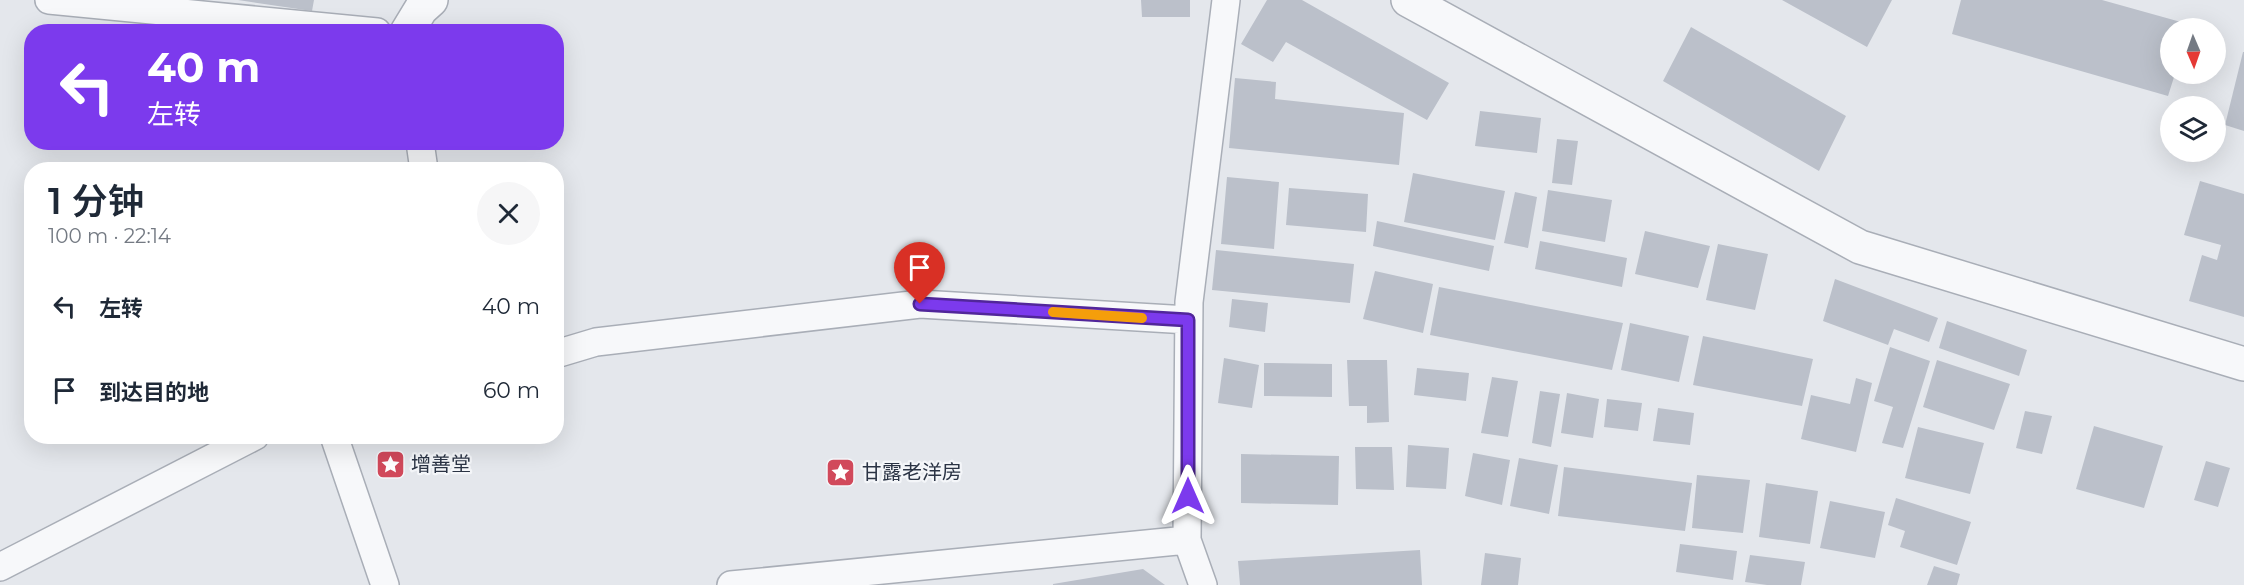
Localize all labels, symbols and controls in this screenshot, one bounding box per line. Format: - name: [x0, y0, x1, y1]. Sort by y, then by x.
- north arrow: [2160, 18, 2226, 84]
- map controls: [2160, 18, 2226, 162]
- text: 40 m: [147, 41, 260, 93]
- icon: left: [48, 48, 126, 126]
- button: layers: [2160, 96, 2226, 162]
- text: 左转: [147, 98, 201, 131]
- text: 1 分钟: [48, 179, 144, 223]
- button: close: [477, 182, 540, 245]
- text: 100 m · 22:14: [48, 224, 171, 248]
- pin: [894, 242, 945, 304]
- icon: arrive: [903, 251, 936, 284]
- icon: left: [48, 290, 81, 323]
- text: 40 m: [482, 293, 540, 320]
- text: 左转: [99, 295, 143, 322]
- icon: arrive: [48, 374, 81, 407]
- text: 60 m: [483, 377, 540, 404]
- text: 到达目的地: [99, 379, 209, 406]
- place icon: 增善堂: [374, 448, 406, 480]
- place label: 增善堂: [411, 452, 471, 476]
- place icon: 甘露老洋房: [825, 456, 857, 488]
- place label: 甘露老洋房: [862, 460, 962, 484]
- position arrow: [1156, 464, 1220, 528]

